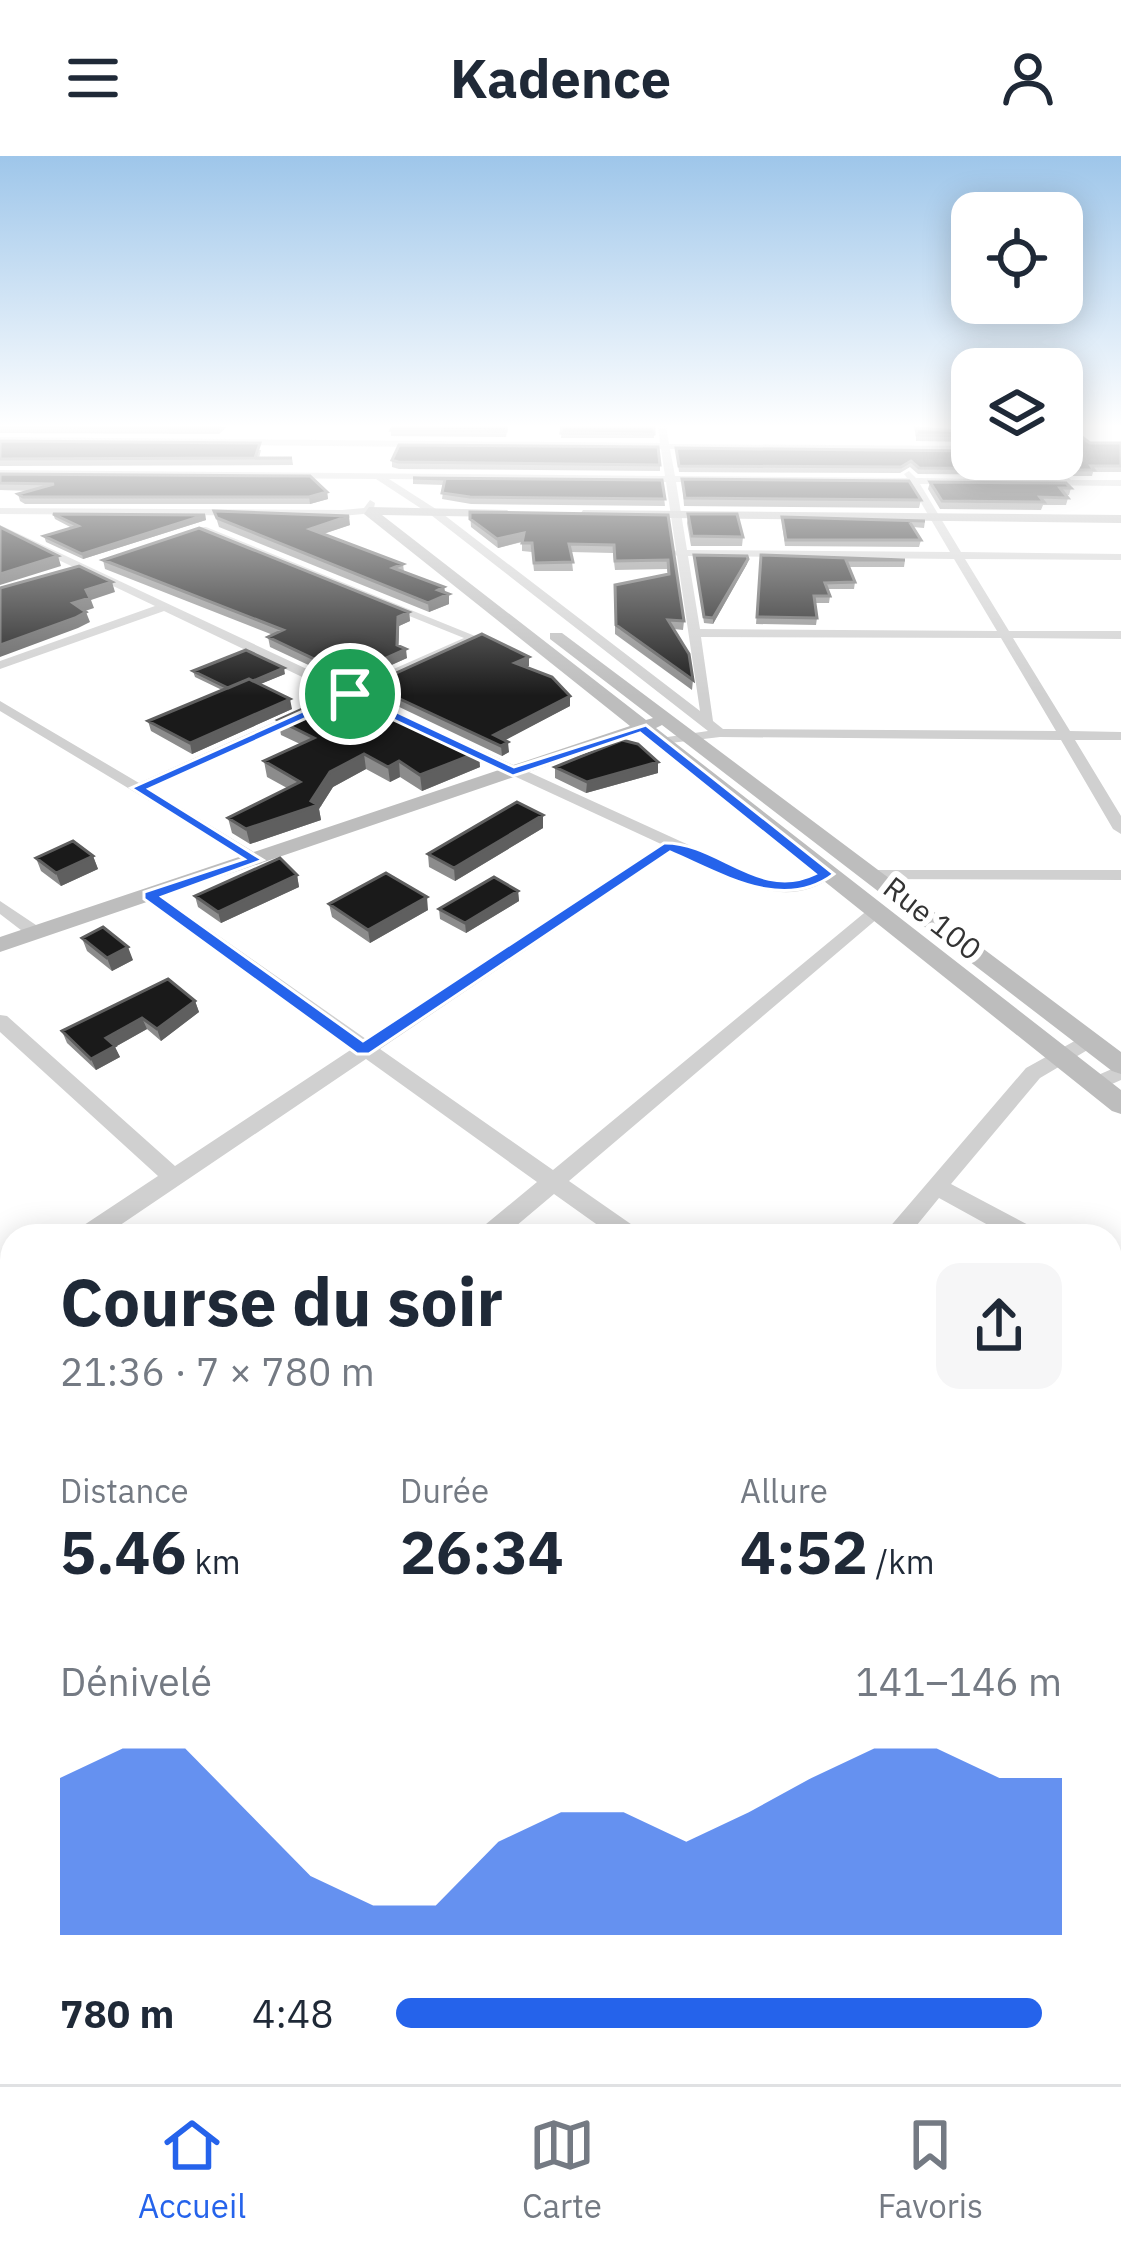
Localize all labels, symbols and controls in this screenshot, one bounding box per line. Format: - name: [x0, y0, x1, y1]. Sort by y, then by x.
- text: Kadence: [450, 43, 671, 113]
- icon: menu: [60, 45, 126, 111]
- icon: person: [995, 45, 1061, 111]
- map controls: [951, 192, 1083, 480]
- button: locate: [951, 192, 1083, 324]
- button: layers: [951, 348, 1083, 480]
- pin: [299, 643, 401, 745]
- icon: arrive: [317, 661, 383, 727]
- street label: Rue 100: [876, 867, 990, 968]
- text: Course du soir: [60, 1258, 503, 1344]
- button: share: [936, 1263, 1062, 1389]
- text: 21:36 · 7 × 780 m: [60, 1346, 375, 1397]
- text: Distance: [60, 1469, 189, 1512]
- text: Durée: [400, 1469, 489, 1512]
- text: Allure: [740, 1469, 828, 1512]
- text: 5.46: [60, 1512, 187, 1591]
- text: 26:34: [400, 1512, 564, 1591]
- text: 4:52: [740, 1512, 868, 1591]
- text: km: [187, 1540, 241, 1583]
- text: /km: [868, 1540, 934, 1583]
- text: Dénivelé: [60, 1656, 212, 1707]
- text: 141–146 m: [855, 1656, 1062, 1707]
- text: 780 m: [60, 1988, 174, 2039]
- text: 4:48: [252, 1988, 334, 2039]
- tab: Accueil: [138, 2112, 246, 2227]
- tab: Carte: [522, 2112, 602, 2227]
- tab: Favoris: [878, 2112, 983, 2227]

